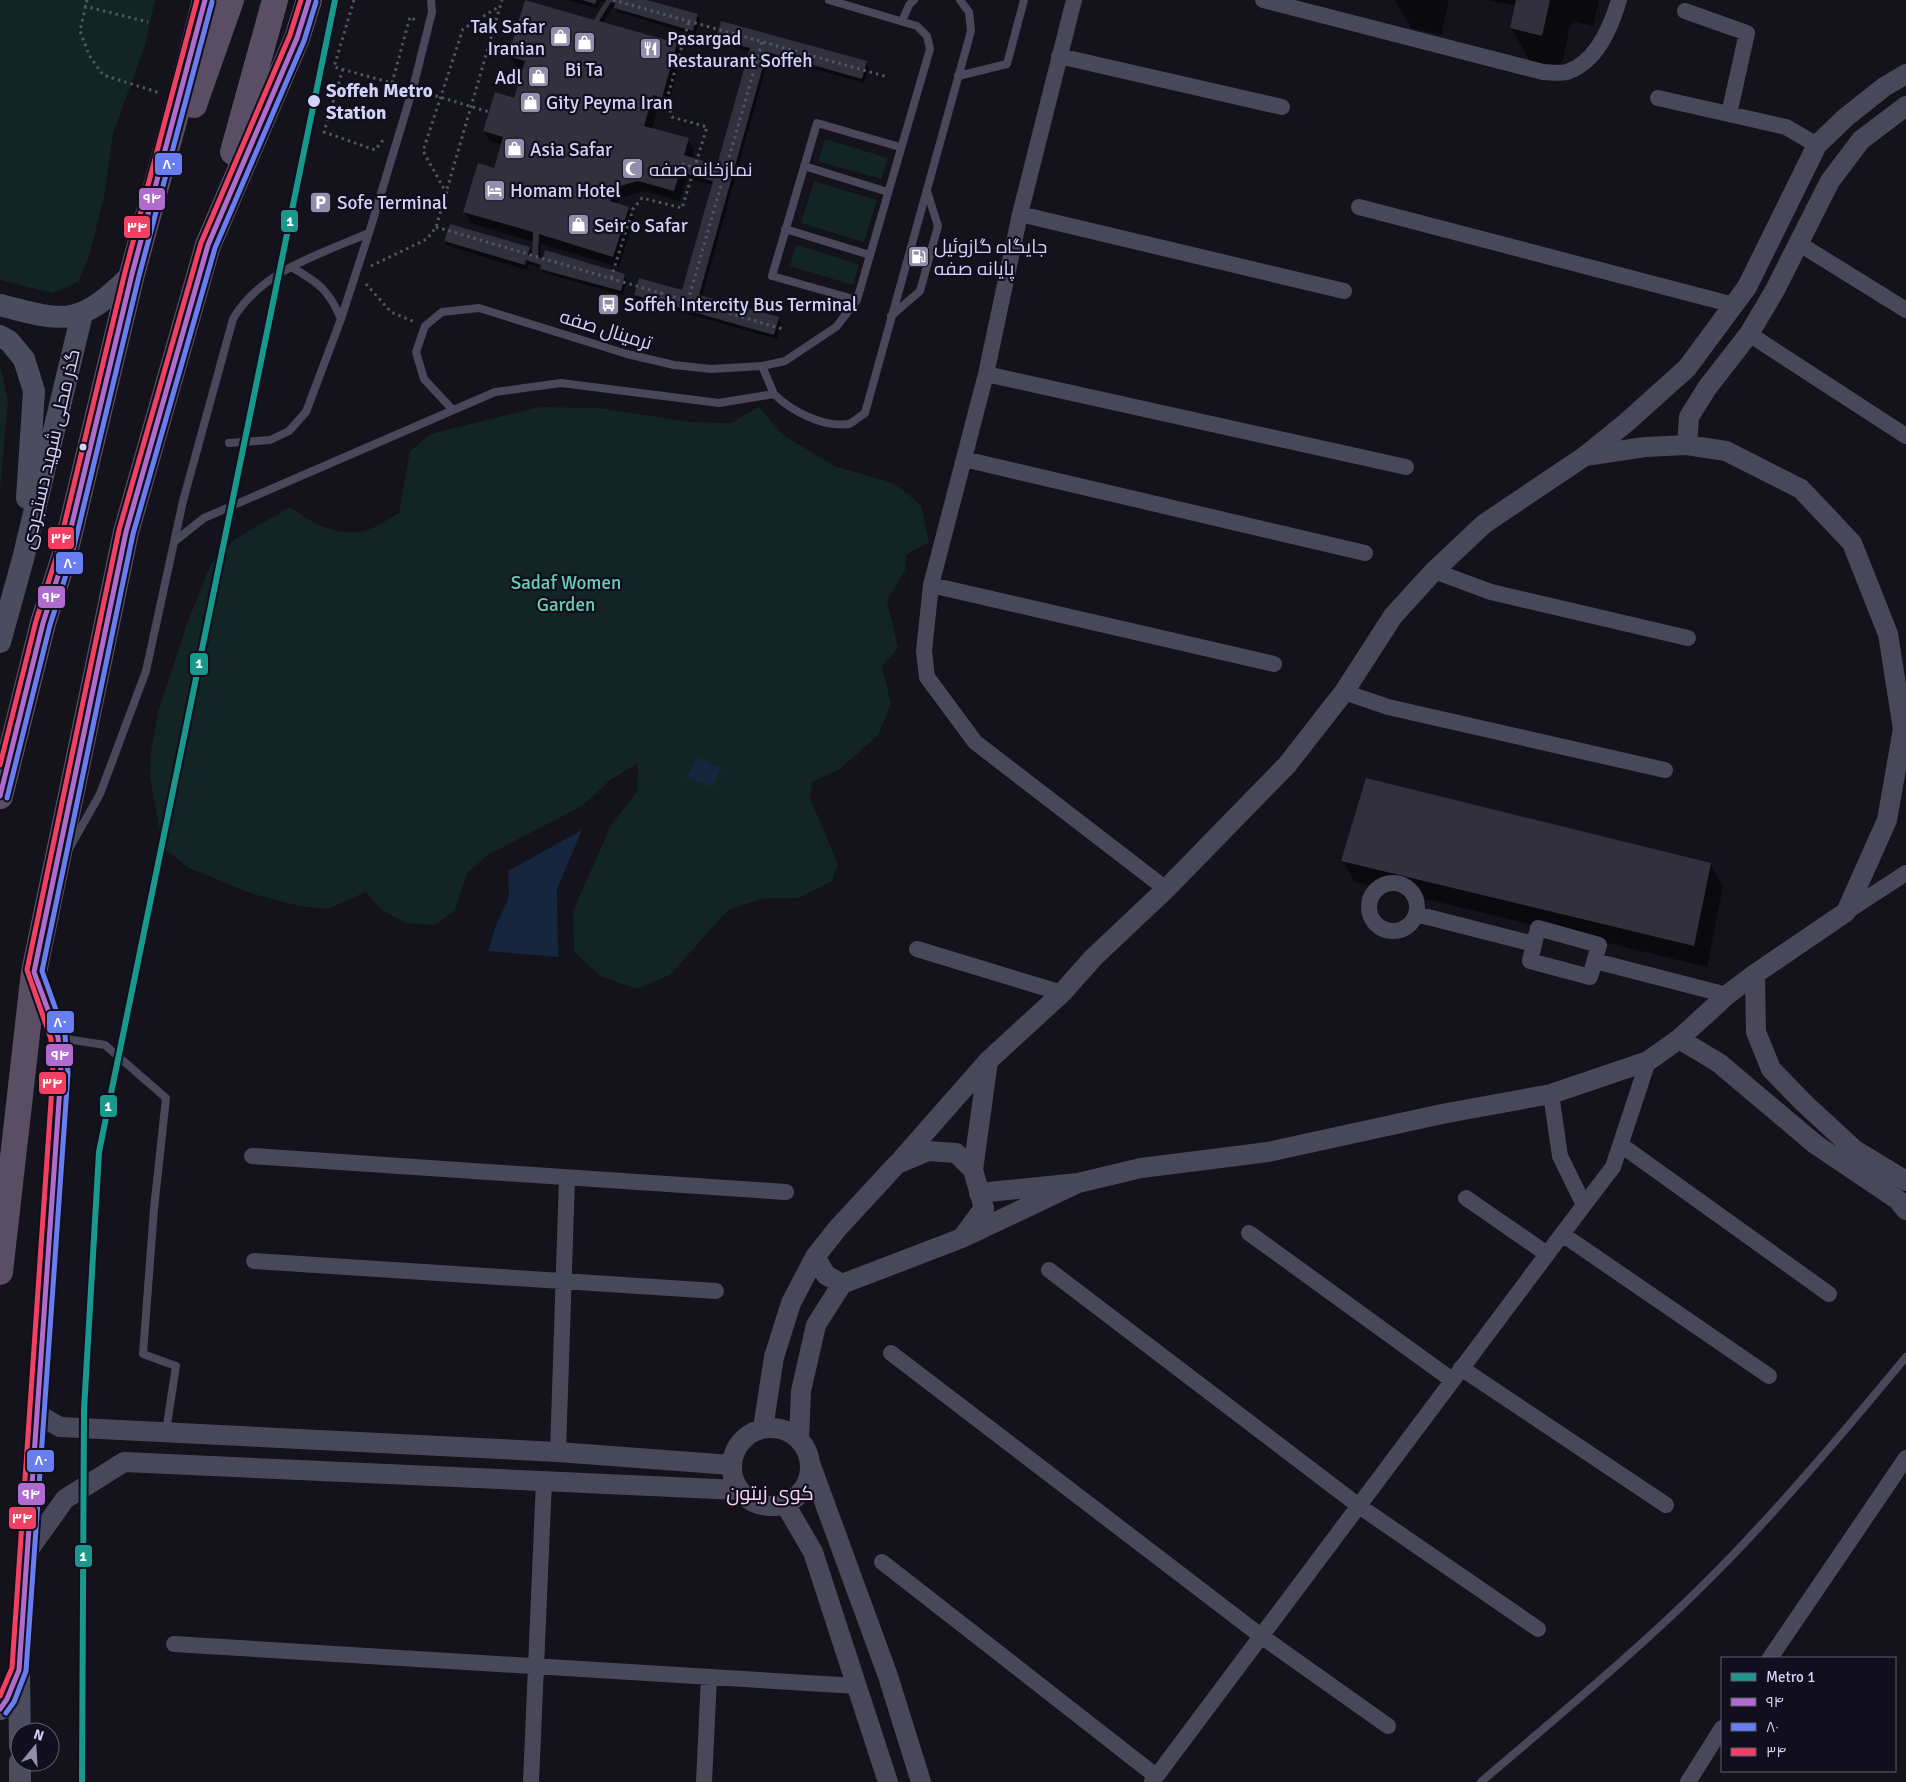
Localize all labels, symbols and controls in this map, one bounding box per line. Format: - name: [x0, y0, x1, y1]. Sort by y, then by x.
- place label: Tak Safar Iranian: [471, 15, 545, 61]
- shop icon: Tak Safar Iranian: [549, 25, 573, 49]
- place label: Pasargad Restaurant Soffeh: [667, 27, 813, 73]
- shop icon: Bi Ta: [572, 31, 596, 55]
- restaurant icon: Pasargad Restaurant Soffeh: [639, 37, 663, 61]
- place label: Bi Ta: [565, 58, 603, 82]
- shop icon: Adl: [526, 65, 550, 89]
- place label: Adl: [495, 66, 522, 90]
- place label: Soffeh Metro Station: [326, 79, 433, 125]
- shop icon: Gity Peyma Iran: [518, 90, 542, 114]
- place label: Gity Peyma Iran: [546, 91, 673, 115]
- marker: Soffeh Metro Station: [306, 93, 322, 109]
- shop icon: Asia Safar: [502, 137, 526, 161]
- place label: Asia Safar: [530, 138, 612, 162]
- line badge: ۸۰: [154, 152, 183, 176]
- text: ۸۰: [162, 156, 176, 173]
- mosque icon: نمازخانه صفه: [621, 157, 645, 181]
- place label: نمازخانه صفه: [649, 158, 753, 182]
- hotel icon: Homam Hotel: [482, 178, 506, 202]
- place label: Homam Hotel: [510, 179, 621, 203]
- line badge: ۹۴: [138, 187, 166, 211]
- text: ۹۴: [143, 190, 161, 207]
- parking icon: Sofe Terminal: [309, 190, 333, 214]
- place label: Sofe Terminal: [337, 191, 447, 215]
- line badge: 1: [280, 209, 299, 233]
- text: 1: [286, 213, 294, 230]
- shop icon: Seir o Safar: [566, 213, 590, 237]
- place label: Seir o Safar: [594, 214, 688, 238]
- line badge: ۳۴: [123, 215, 151, 239]
- text: ۳۴: [127, 219, 147, 236]
- place label: جایگاه گازوئیل پایانه صفه: [934, 235, 1047, 281]
- fuel station icon: جایگاه گازوئیل پایانه صفه: [906, 245, 930, 269]
- bus stop icon: Soffeh Intercity Bus Terminal: [596, 292, 620, 316]
- place label: Soffeh Intercity Bus Terminal: [624, 293, 857, 317]
- street label: ترمینال صفه: [557, 305, 655, 355]
- street label: گذر محلی شهید دستجردی: [16, 347, 86, 552]
- unlabelled marker: [78, 442, 88, 452]
- line badge: ۳۴: [47, 526, 75, 550]
- text: ۳۴: [51, 530, 71, 547]
- line badge: ۸۰: [55, 551, 84, 575]
- text: ۸۰: [63, 555, 77, 572]
- park label: Sadaf Women Garden: [511, 571, 621, 617]
- line badge: ۹۴: [37, 585, 66, 609]
- text: ۹۴: [42, 589, 60, 606]
- line badge: 1: [189, 652, 209, 676]
- text: 1: [195, 655, 203, 672]
- line badge: ۸۰: [46, 1010, 75, 1034]
- text: ۸۰: [53, 1014, 67, 1031]
- line badge: ۹۴: [45, 1043, 74, 1067]
- text: ۹۴: [51, 1047, 69, 1064]
- line badge: ۳۴: [38, 1071, 67, 1095]
- text: ۳۴: [42, 1075, 62, 1092]
- line badge: 1: [99, 1094, 118, 1118]
- text: 1: [104, 1098, 112, 1115]
- line badge: ۸۰: [26, 1449, 55, 1473]
- text: ۸۰: [34, 1452, 48, 1469]
- district label: کوی زیتون: [726, 1481, 814, 1506]
- line badge: ۹۴: [17, 1482, 46, 1506]
- text: ۹۴: [22, 1486, 40, 1503]
- line badge: ۳۴: [8, 1506, 37, 1530]
- text: ۳۴: [12, 1510, 32, 1527]
- line badge: 1: [74, 1544, 93, 1568]
- text: 1: [79, 1548, 87, 1565]
- legend: [1721, 1657, 1896, 1772]
- text: Metro 1: [1766, 1668, 1815, 1686]
- text: ۹۴: [1766, 1693, 1784, 1711]
- text: ۸۰: [1766, 1718, 1779, 1736]
- north arrow: [10, 1722, 60, 1772]
- text: N: [32, 1726, 46, 1745]
- text: ۳۴: [1766, 1743, 1786, 1761]

